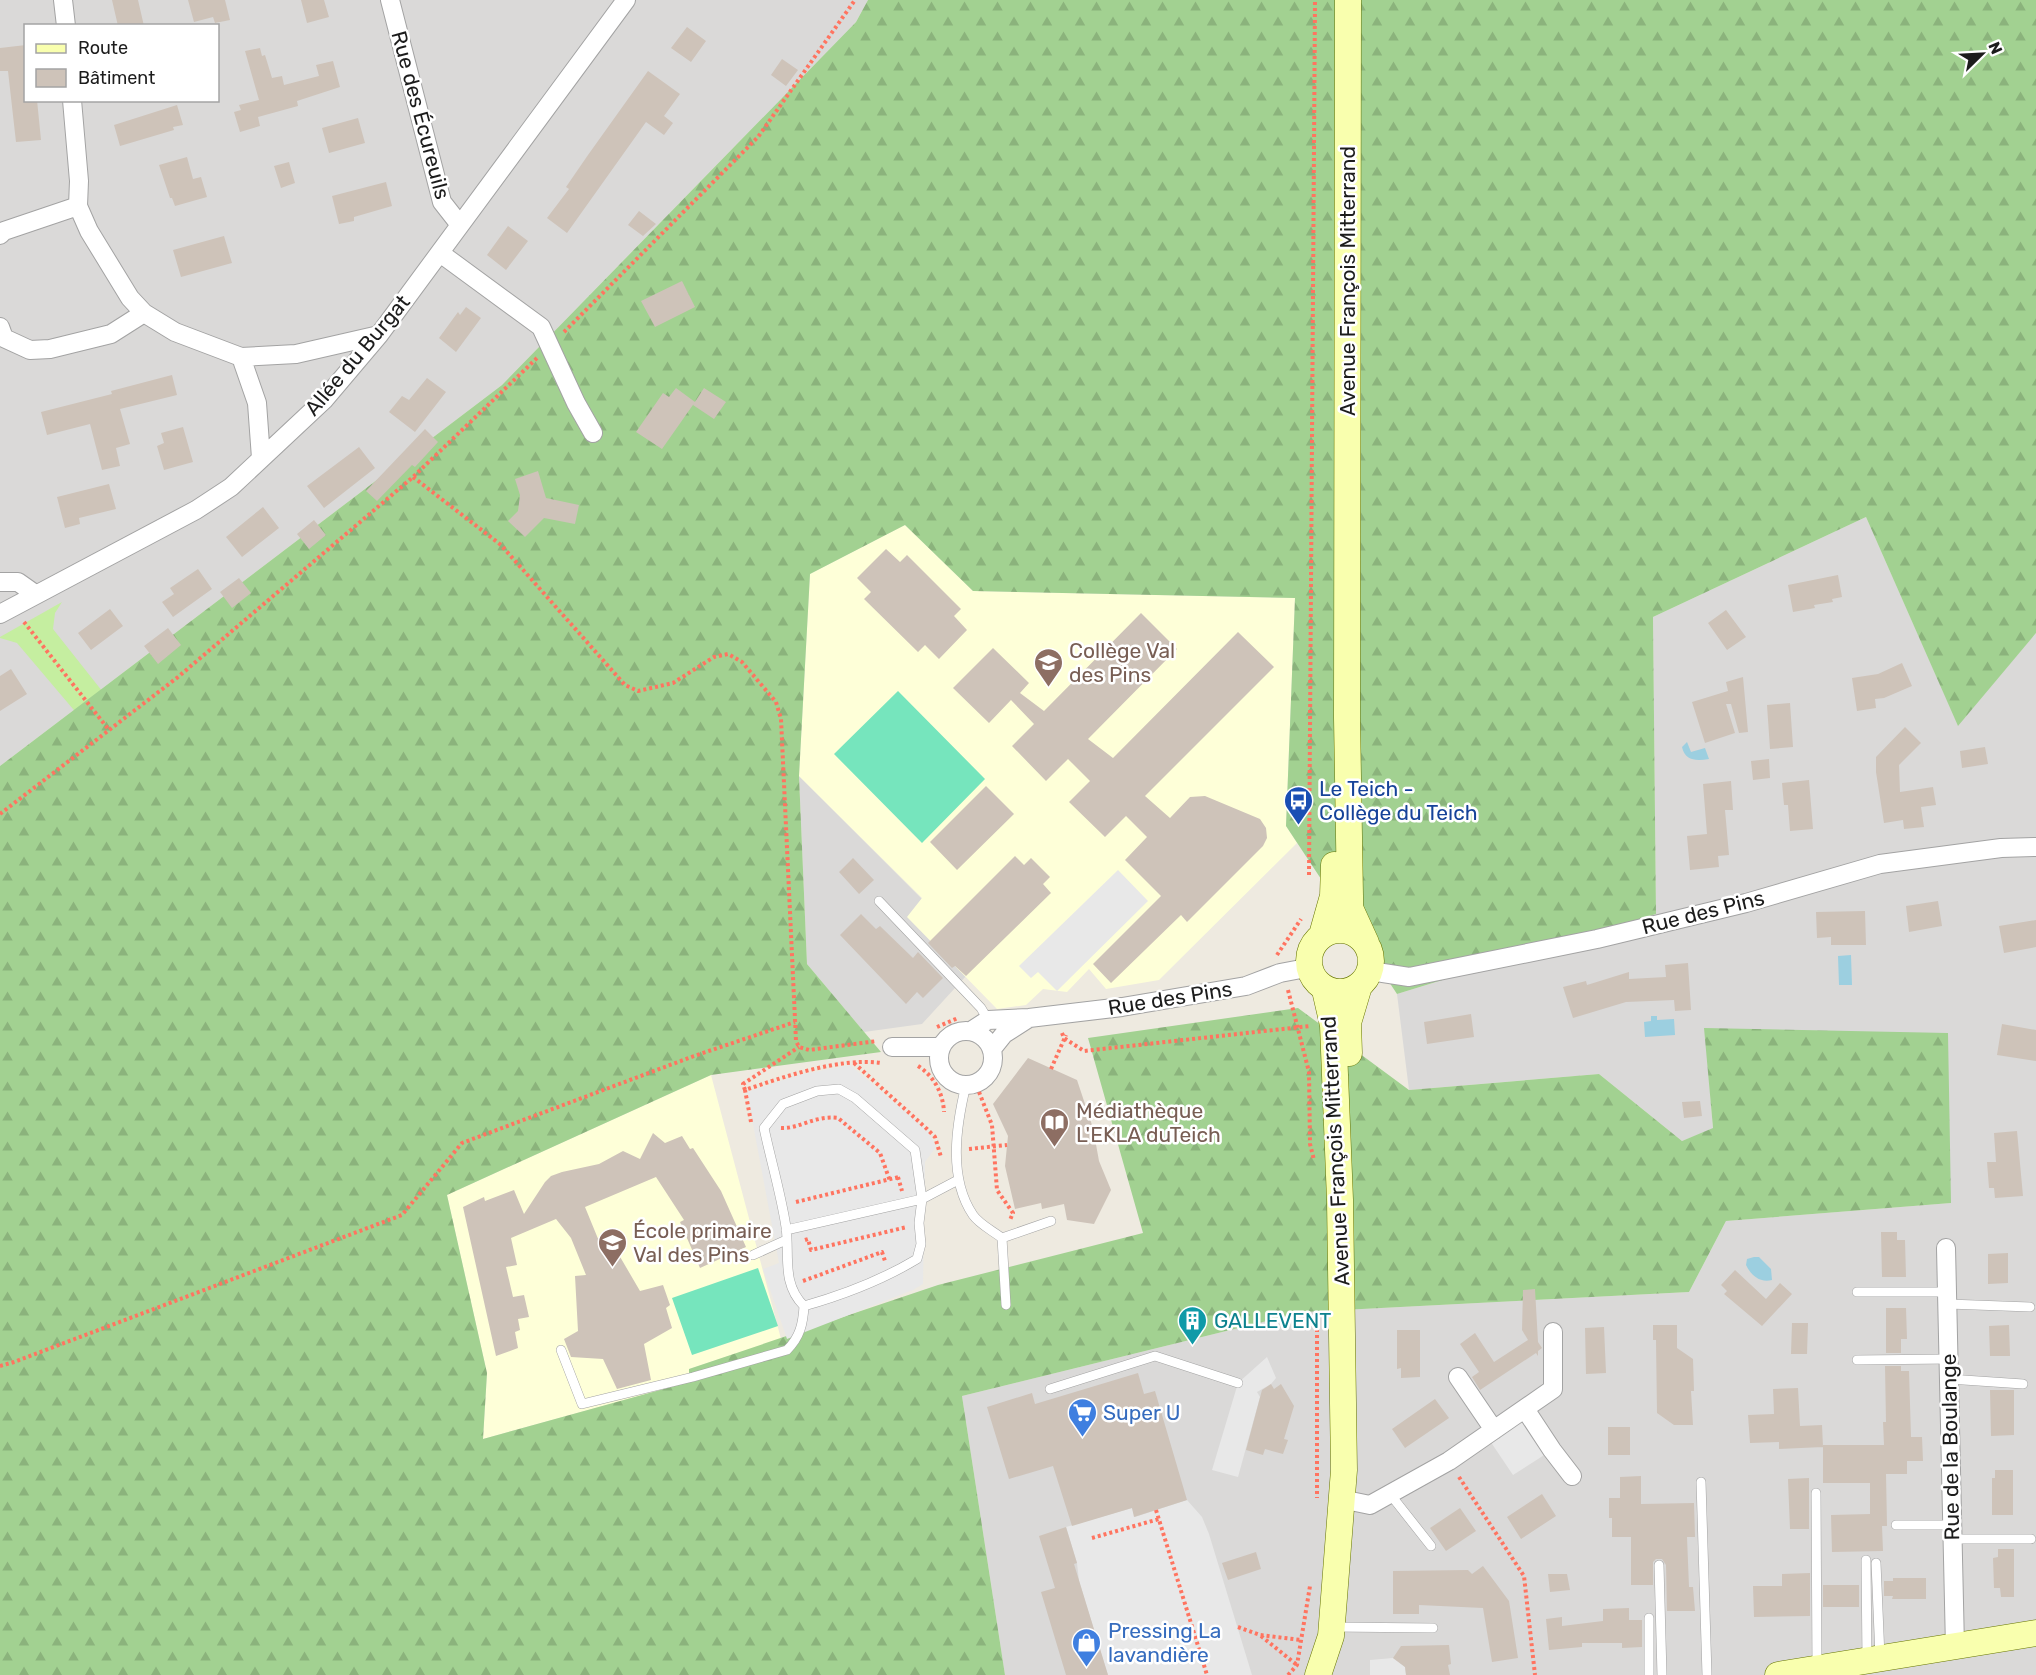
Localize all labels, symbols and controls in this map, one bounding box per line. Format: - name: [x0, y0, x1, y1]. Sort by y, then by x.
- legend: [24, 24, 219, 102]
- north arrow: [1952, 24, 2012, 84]
- street label: Rue des Écureuils: [386, 28, 456, 202]
- text: Route: [78, 37, 128, 59]
- text: N: [1984, 39, 2006, 57]
- text: Bâtiment: [78, 67, 155, 89]
- street label: Avenue François Mitterrand: [1335, 146, 1360, 416]
- street label: Allée du Burgat: [299, 290, 415, 420]
- place label: Collège Val des Pins: [1069, 638, 1175, 687]
- school or university icon: Collège Val des Pins: [1032, 646, 1064, 688]
- place label: Le Teich - Collège du Teich: [1319, 776, 1478, 825]
- bus stop icon: Le Teich - Collège du Teich: [1282, 784, 1314, 826]
- street label: Rue des Pins: [1639, 885, 1767, 939]
- street label: Rue des Pins: [1106, 976, 1234, 1020]
- street label: Avenue François Mitterrand: [1315, 1016, 1355, 1286]
- place label: Médiathèque L'EKLA duTeich: [1076, 1098, 1221, 1147]
- library icon: Médiathèque L'EKLA duTeich: [1039, 1106, 1071, 1148]
- place label: École primaire Val des Pins: [633, 1218, 772, 1267]
- school or university icon: École primaire Val des Pins: [596, 1226, 628, 1268]
- building icon: GALLEVENT: [1177, 1304, 1209, 1346]
- place label: GALLEVENT: [1214, 1308, 1332, 1333]
- street label: Rue de la Boulange: [1936, 1353, 1964, 1541]
- supermarket icon: Super U: [1066, 1396, 1098, 1438]
- place label: Super U: [1103, 1400, 1180, 1425]
- place label: Pressing La lavandière: [1108, 1618, 1221, 1667]
- shop icon: Pressing La lavandière: [1071, 1626, 1103, 1668]

